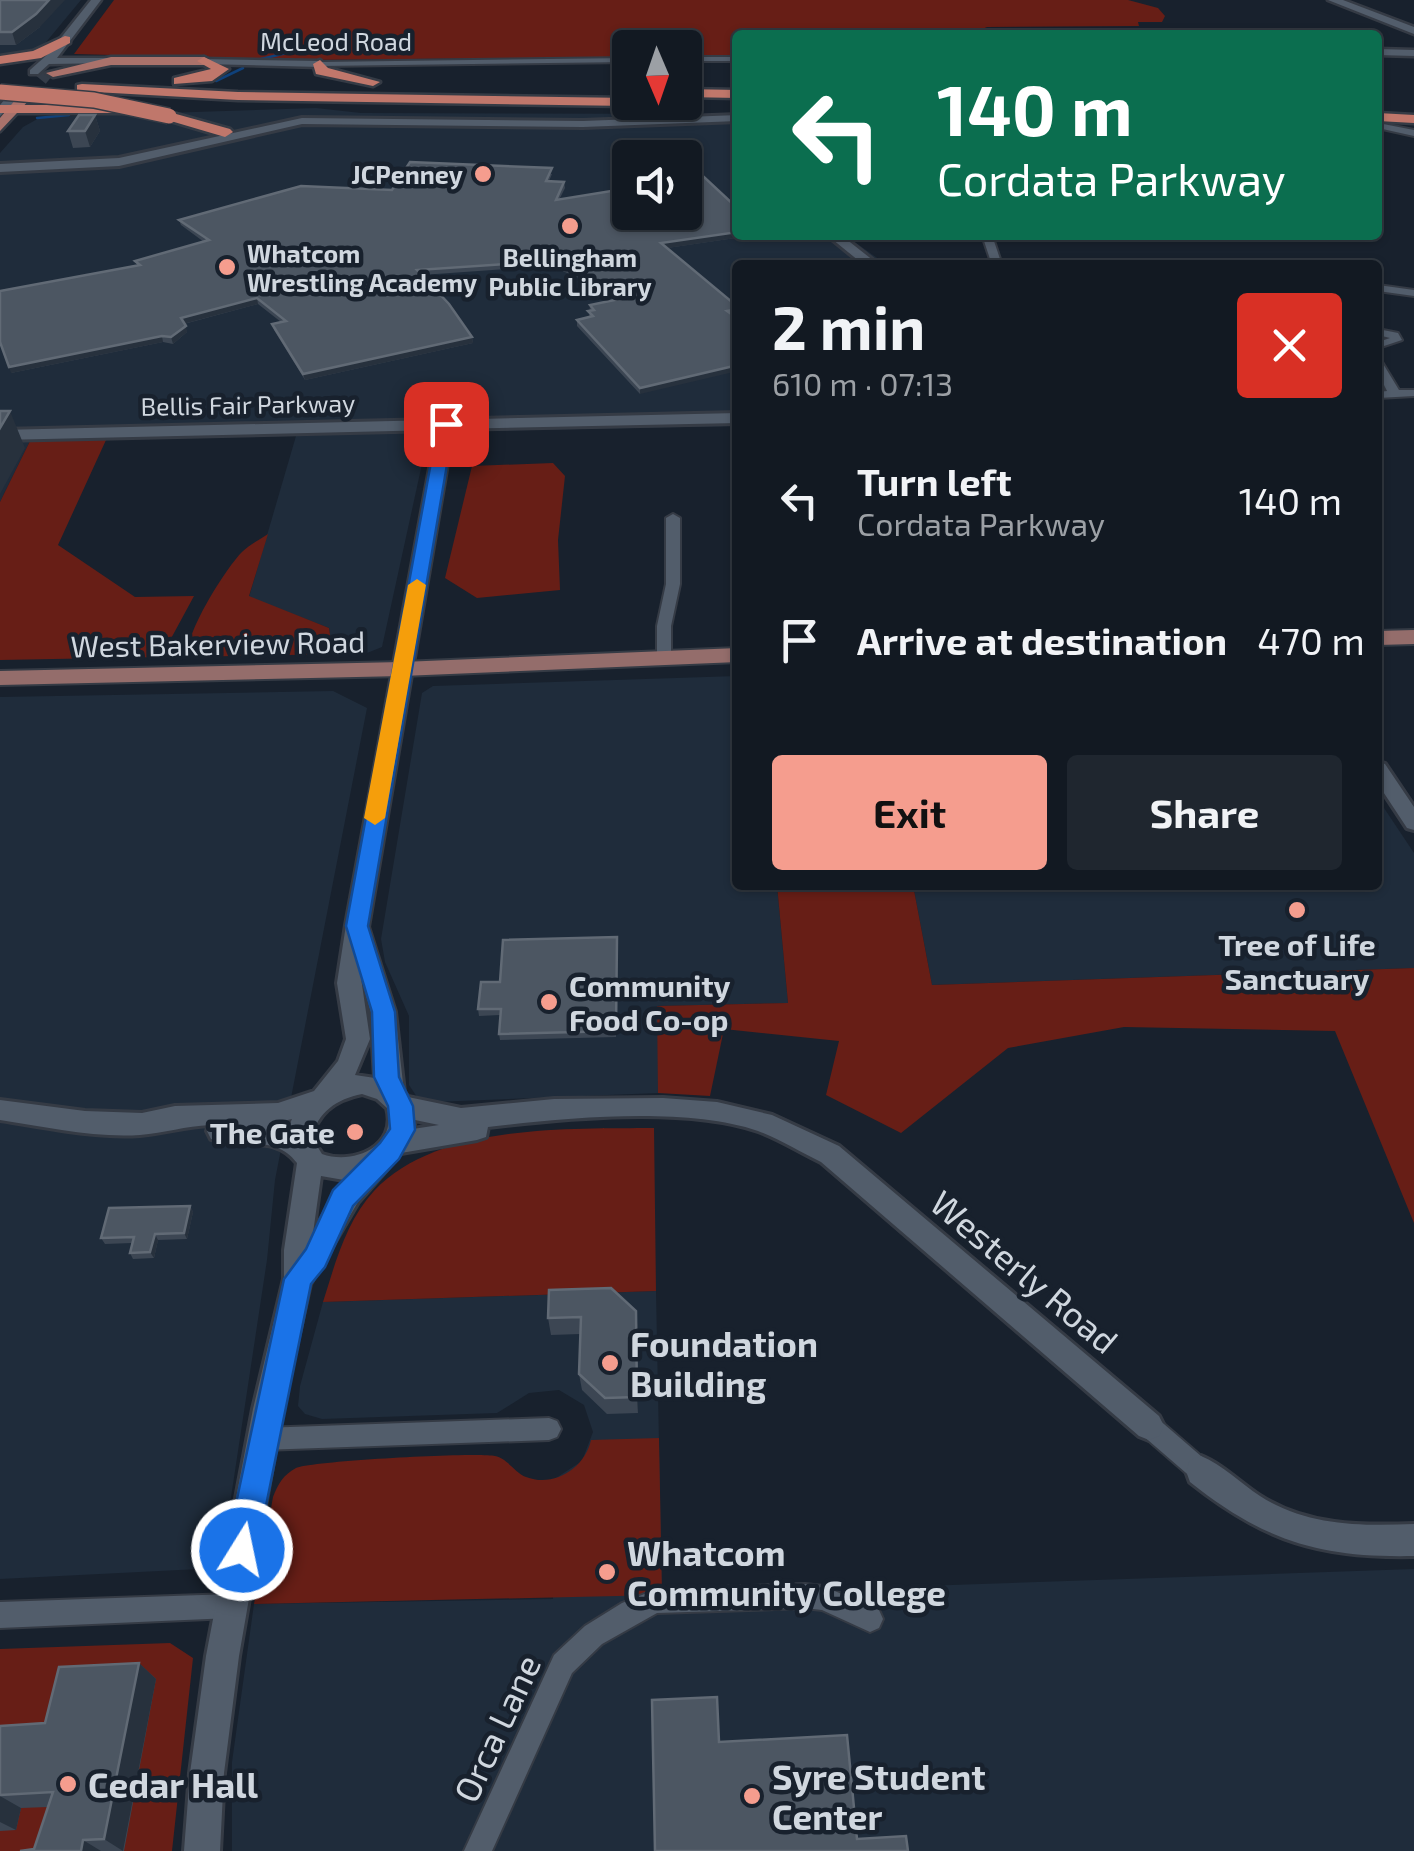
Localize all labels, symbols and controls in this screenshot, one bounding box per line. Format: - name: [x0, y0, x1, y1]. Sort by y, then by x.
- street label: McLeod Road: [260, 26, 412, 56]
- north arrow: [612, 30, 702, 120]
- map controls: [612, 30, 702, 230]
- text: 140 m: [937, 66, 1133, 150]
- icon: left: [772, 70, 902, 200]
- button: sound: [612, 140, 702, 230]
- text: Cordata Parkway: [937, 151, 1286, 205]
- place label: JCPenney: [351, 159, 463, 190]
- marker: JCPenney: [472, 163, 494, 185]
- marker: Bellingham Public Library: [559, 215, 581, 237]
- place label: Whatcom Wrestling Academy: [247, 238, 477, 298]
- place label: Bellingham Public Library: [488, 242, 652, 302]
- marker: Whatcom Wrestling Academy: [216, 256, 238, 278]
- text: 2 min: [772, 290, 925, 362]
- button: close: [1237, 293, 1342, 398]
- text: 610 m · 07:13: [772, 364, 953, 402]
- pin: [404, 382, 489, 467]
- street label: Bellis Fair Parkway: [140, 387, 356, 421]
- icon: arrive: [419, 397, 474, 452]
- text: Turn left: [857, 458, 1012, 504]
- icon: left: [772, 473, 827, 528]
- text: 140 m: [1239, 477, 1342, 523]
- text: Cordata Parkway: [857, 504, 1105, 542]
- icon: arrive: [772, 613, 827, 668]
- text: Arrive at destination: [857, 617, 1227, 663]
- text: 470 m: [1257, 617, 1365, 663]
- street label: West Bakerview Road: [70, 622, 366, 664]
- button: Exit: [772, 755, 1047, 870]
- button: Share: [1067, 755, 1342, 870]
- marker: Tree of Life Sanctuary: [1286, 899, 1308, 921]
- place label: Tree of Life Sanctuary: [1218, 926, 1376, 997]
- place label: Community Food Co-op: [569, 967, 731, 1037]
- marker: Community Food Co-op: [538, 991, 560, 1013]
- place label: The Gate: [210, 1114, 335, 1150]
- marker: The Gate: [344, 1121, 366, 1143]
- street label: Westerly Road: [923, 1181, 1127, 1361]
- place label: Foundation Building: [630, 1322, 818, 1404]
- marker: Foundation Building: [599, 1352, 621, 1374]
- position arrow: [190, 1498, 294, 1602]
- place label: Whatcom Community College: [627, 1531, 946, 1614]
- marker: Whatcom Community College: [596, 1561, 618, 1583]
- street label: Orca Lane: [444, 1648, 548, 1808]
- place label: Syre Student Center: [772, 1755, 986, 1837]
- place label: Cedar Hall: [88, 1763, 259, 1805]
- marker: Cedar Hall: [57, 1773, 79, 1795]
- marker: Syre Student Center: [741, 1785, 763, 1807]

